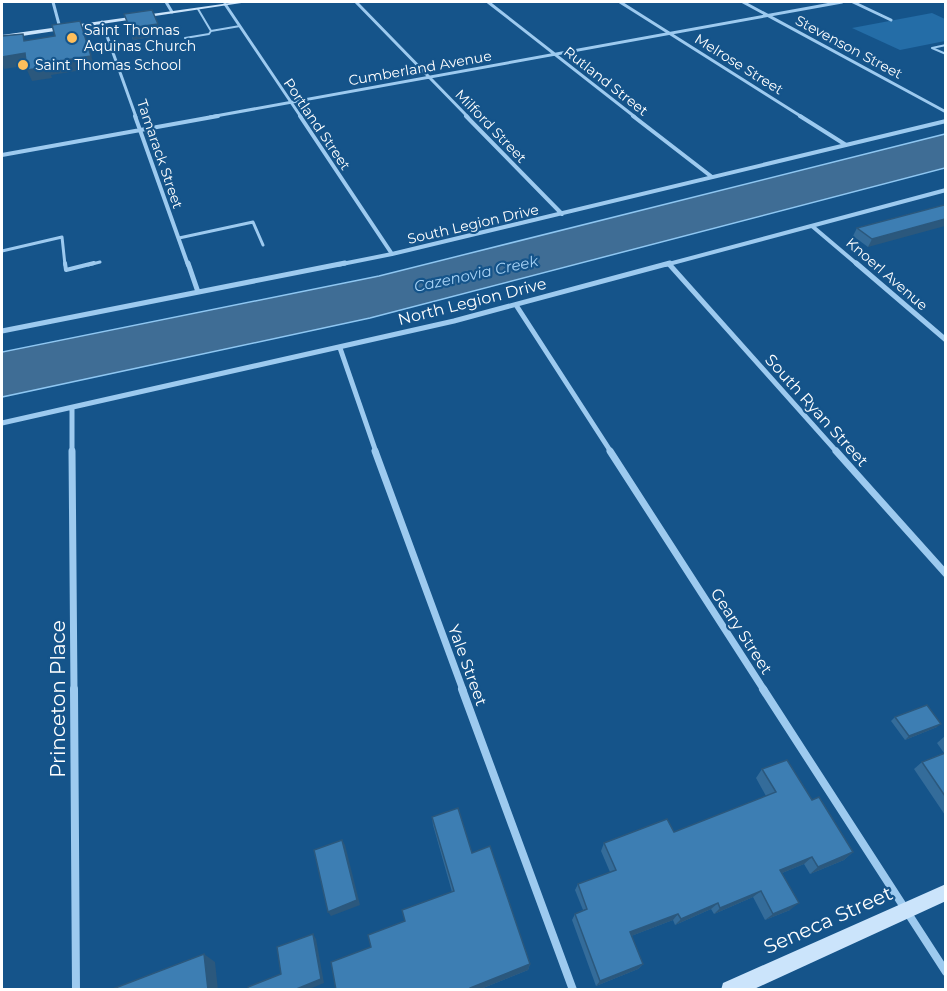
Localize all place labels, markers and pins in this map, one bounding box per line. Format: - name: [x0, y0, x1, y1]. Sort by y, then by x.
- place label: Saint Thomas Aquinas Church: [84, 21, 196, 55]
- marker: Saint Thomas Aquinas Church: [65, 31, 79, 45]
- place label: Saint Thomas School: [35, 56, 182, 74]
- marker: Saint Thomas School: [16, 58, 30, 72]

